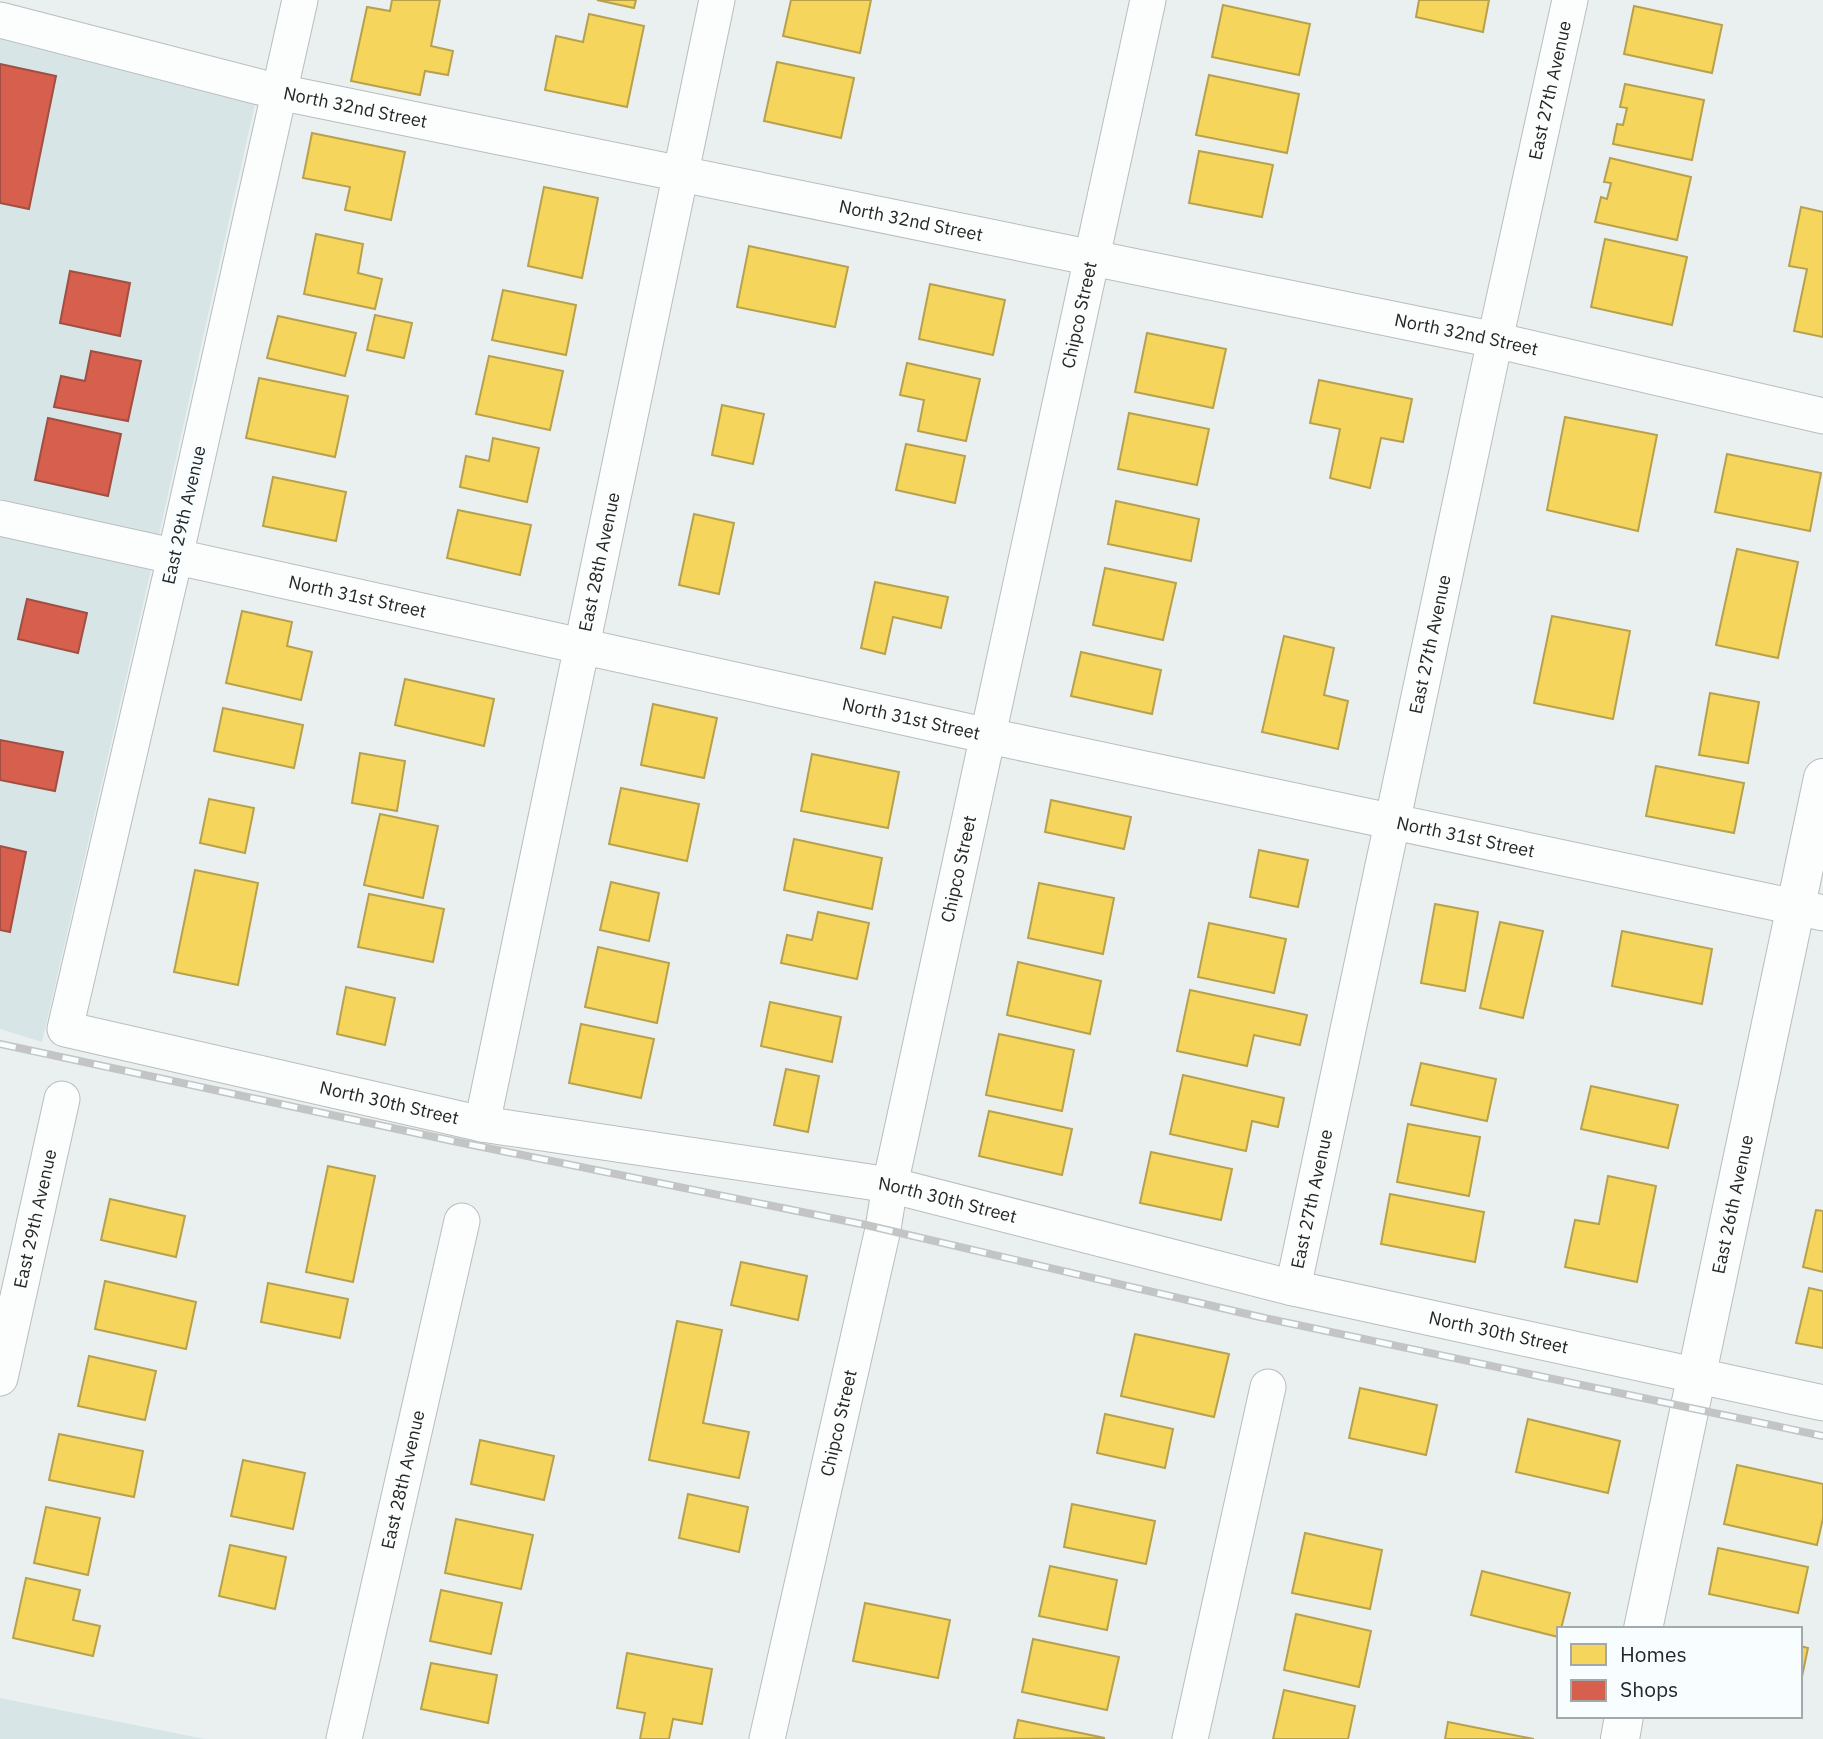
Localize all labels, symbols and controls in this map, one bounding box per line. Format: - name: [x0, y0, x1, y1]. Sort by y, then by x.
- street label: East 27th Avenue: [1523, 18, 1576, 162]
- street label: North 32nd Street: [281, 81, 429, 133]
- street label: North 32nd Street: [837, 194, 985, 246]
- street label: Chipco Street: [1056, 259, 1102, 371]
- street label: North 32nd Street: [1393, 308, 1541, 361]
- street label: East 29th Avenue: [156, 443, 211, 587]
- street label: East 28th Avenue: [573, 490, 625, 634]
- street label: North 31st Street: [286, 570, 429, 623]
- street label: East 27th Avenue: [1404, 572, 1456, 716]
- street label: North 31st Street: [840, 692, 982, 745]
- street label: North 31st Street: [1395, 811, 1537, 863]
- street label: Chipco Street: [935, 813, 981, 925]
- street label: North 30th Street: [317, 1075, 461, 1129]
- street label: East 27th Avenue: [1285, 1127, 1338, 1271]
- street label: East 26th Avenue: [1706, 1132, 1758, 1276]
- street label: East 29th Avenue: [8, 1147, 62, 1291]
- street label: North 30th Street: [877, 1171, 1019, 1228]
- street label: North 30th Street: [1427, 1306, 1571, 1358]
- street label: Chipco Street: [815, 1367, 862, 1479]
- street label: East 28th Avenue: [376, 1408, 430, 1551]
- legend: [1557, 1627, 1802, 1718]
- text: Homes: [1620, 1640, 1687, 1668]
- text: Shops: [1620, 1675, 1678, 1703]

